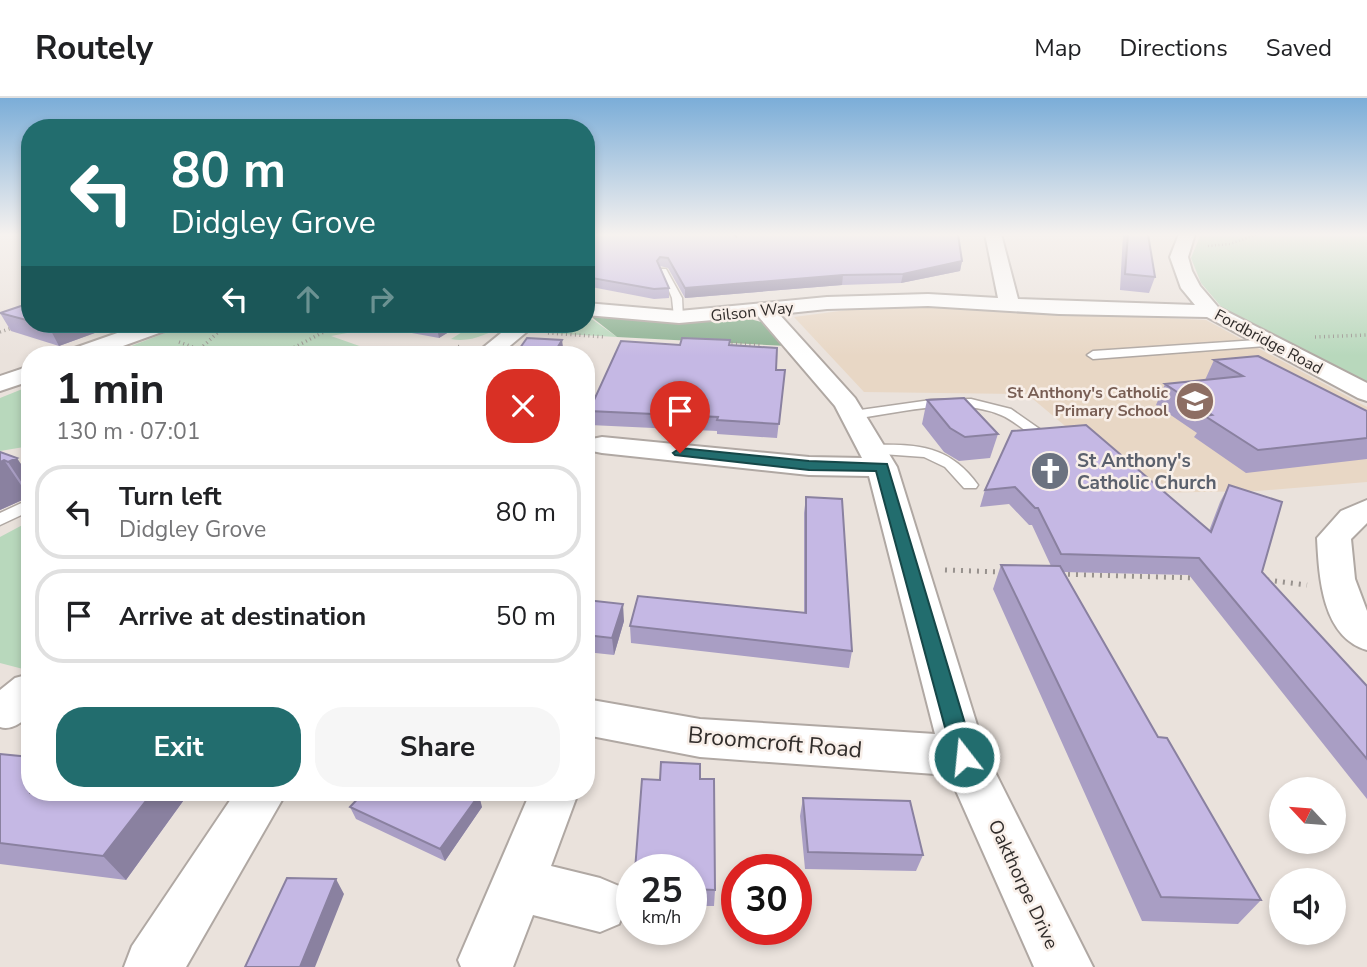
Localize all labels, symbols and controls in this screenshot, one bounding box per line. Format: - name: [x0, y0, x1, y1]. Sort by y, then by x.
- text: Routely: [35, 26, 153, 71]
- text: Map: [1034, 32, 1081, 64]
- text: Directions: [1119, 32, 1228, 64]
- text: Saved: [1266, 32, 1332, 64]
- text: 80 m: [171, 137, 286, 204]
- icon: left: [56, 147, 147, 238]
- text: Didgley Grove: [171, 201, 376, 244]
- icon: left: [216, 280, 254, 318]
- icon: ahead: [289, 280, 327, 318]
- icon: right: [362, 280, 400, 318]
- street label: Gilson Way: [710, 297, 795, 327]
- street label: Fordbridge Road: [1211, 304, 1327, 380]
- text: 1 min: [56, 361, 165, 418]
- button: close: [486, 369, 560, 443]
- school or university icon: St Anthony's Catholic Primary School: [1174, 380, 1216, 422]
- pin: [650, 381, 710, 453]
- place label: St Anthony's Catholic Primary School: [1007, 382, 1168, 422]
- icon: arrive: [661, 392, 699, 430]
- text: 130 m · 07:01: [56, 416, 201, 447]
- place label: St Anthony's Catholic Church: [1077, 448, 1217, 496]
- church icon: St Anthony's Catholic Church: [1029, 450, 1071, 492]
- text: Turn left: [119, 479, 222, 514]
- icon: left: [60, 493, 98, 531]
- text: 80 m: [496, 495, 556, 530]
- text: Didgley Grove: [119, 514, 266, 545]
- icon: arrive: [60, 597, 98, 635]
- text: Arrive at destination: [119, 599, 366, 634]
- text: 50 m: [496, 599, 556, 634]
- button: Exit: [56, 707, 301, 787]
- button: Share: [315, 707, 560, 787]
- street label: Broomcroft Road: [686, 719, 863, 766]
- position arrow: [927, 720, 1001, 794]
- north arrow: [1269, 777, 1346, 854]
- map controls: [1269, 777, 1346, 945]
- street label: Oakthorpe Drive: [982, 816, 1064, 953]
- speed limit sign: 30: [721, 854, 812, 945]
- text: 25: [640, 867, 683, 914]
- button: sound: [1269, 868, 1346, 945]
- text: km/h: [642, 905, 681, 929]

